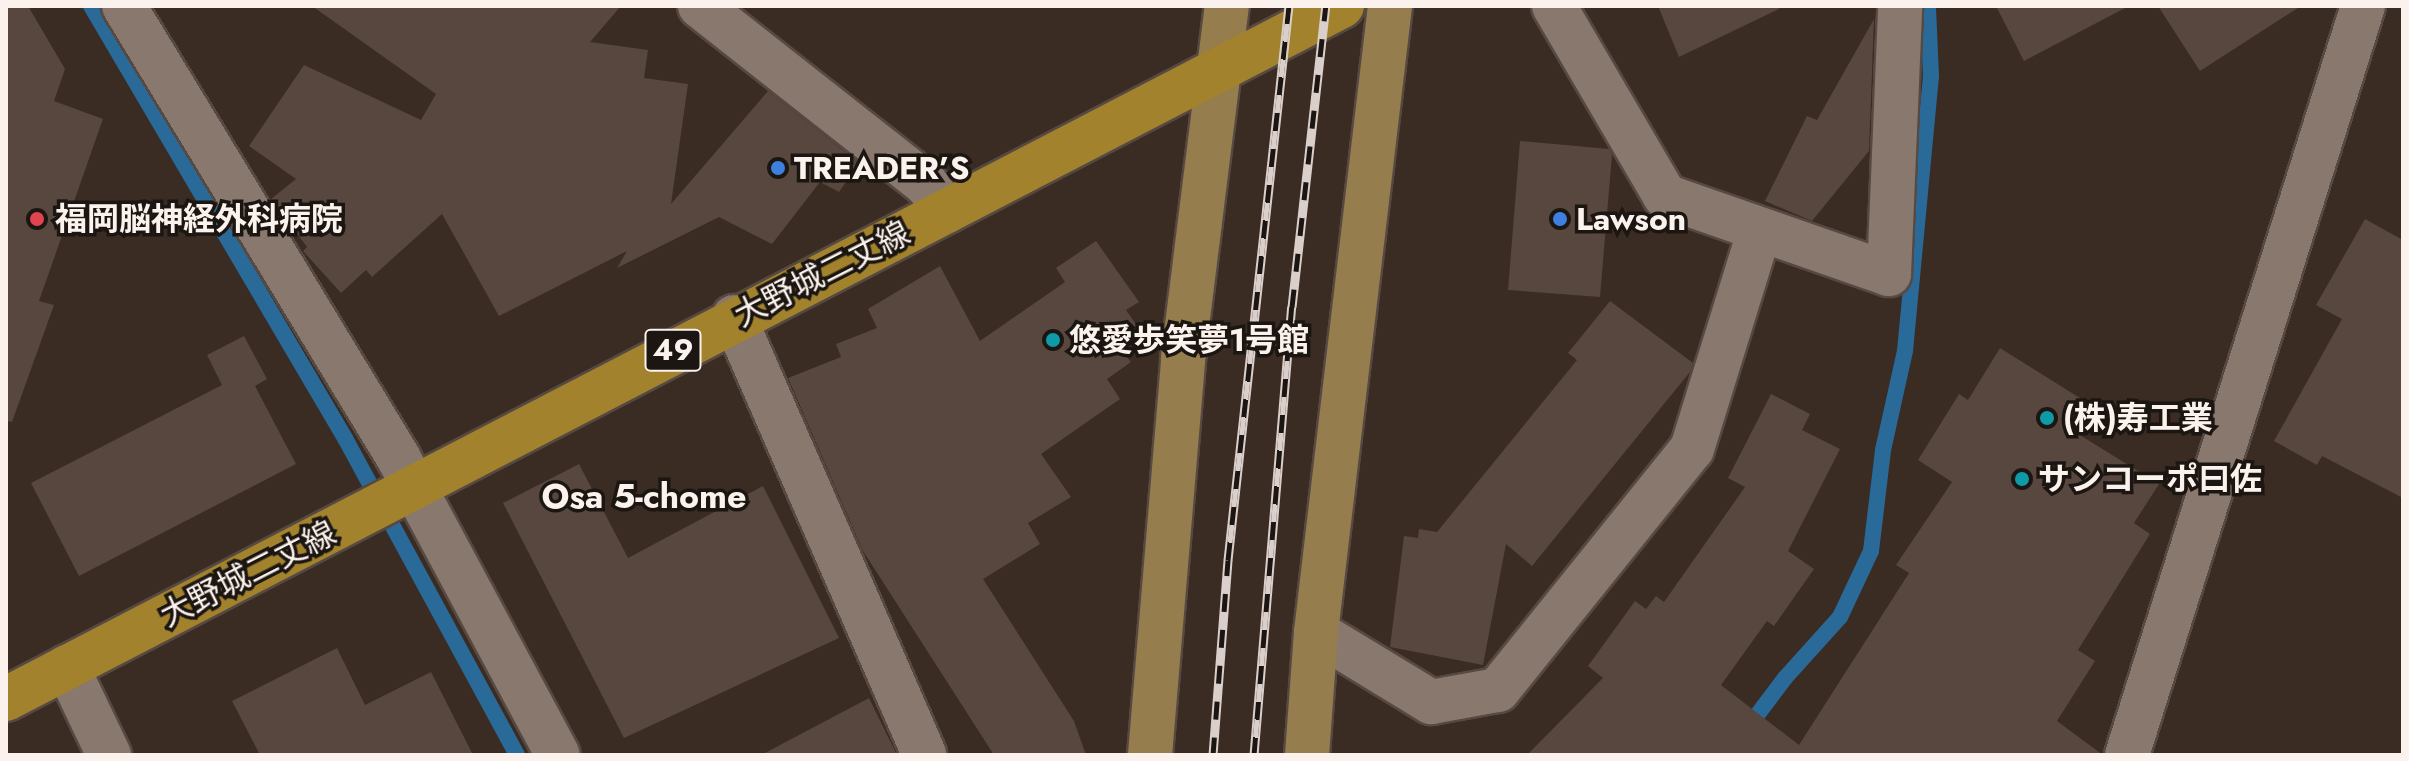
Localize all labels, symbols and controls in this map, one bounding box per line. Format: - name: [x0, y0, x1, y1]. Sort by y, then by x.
- place label: TREADER’S: [794, 149, 970, 187]
- marker: TREADER’S: [769, 159, 787, 177]
- place label: 福岡脳神経外科病院: [55, 200, 343, 238]
- place label: Lawson: [1576, 200, 1686, 238]
- marker: 福岡脳神経外科病院: [26, 208, 48, 230]
- marker: Lawson: [1551, 210, 1569, 228]
- street label: 大野城二丈線: [728, 213, 916, 335]
- place label: 悠愛歩笑夢1号館: [1069, 321, 1309, 359]
- road number: 49: [643, 324, 703, 376]
- marker: 悠愛歩笑夢1号館: [1044, 331, 1062, 349]
- place label: (株)寿工業: [2063, 399, 2213, 437]
- marker: (株)寿工業: [2038, 409, 2056, 427]
- place label: サンコーポ曰佐: [2038, 460, 2262, 498]
- marker: サンコーポ曰佐: [2013, 470, 2031, 488]
- district label: Osa 5-chome: [542, 477, 746, 517]
- street label: 大野城二丈線: [154, 513, 342, 635]

